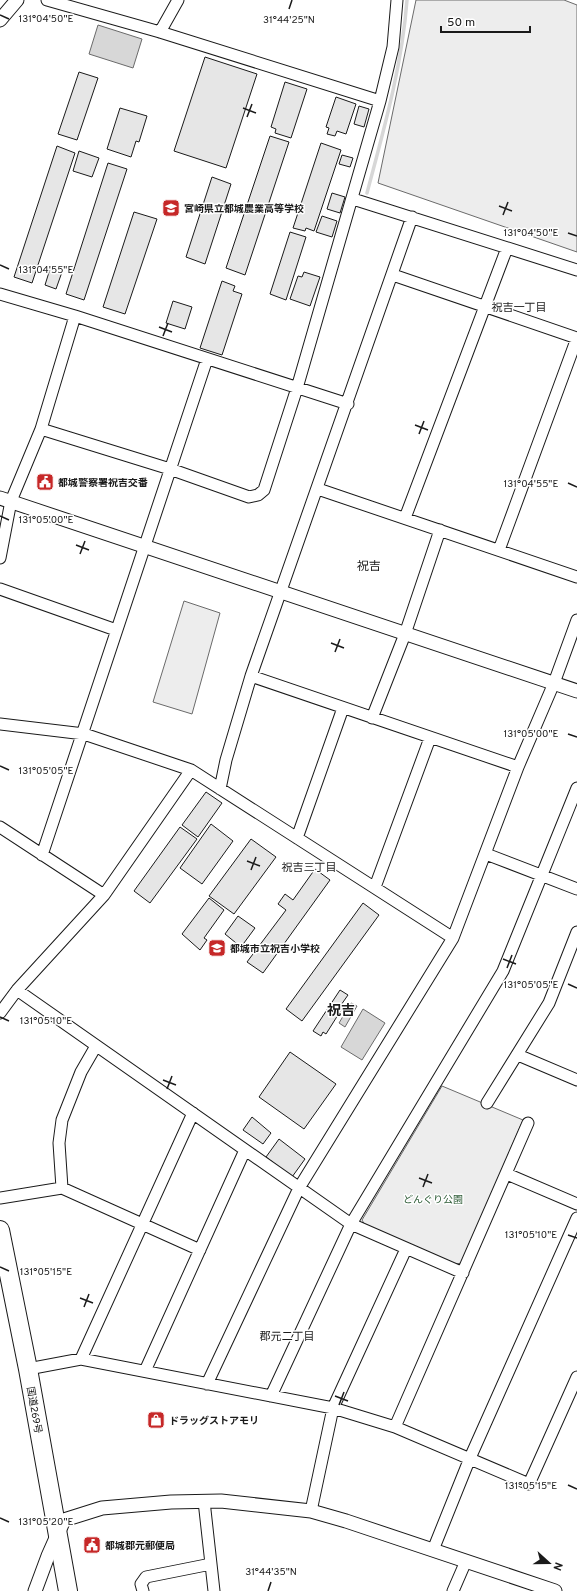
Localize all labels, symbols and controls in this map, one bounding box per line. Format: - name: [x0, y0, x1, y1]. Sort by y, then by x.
- scale bar: [441, 8, 530, 34]
- text: 131°04'50"E: [19, 13, 73, 26]
- text: 31°44'25"N: [263, 14, 315, 27]
- text: 50 m: [447, 15, 475, 31]
- school or university icon: 宮崎県立都城農業高等学校: [161, 198, 181, 218]
- place label: 宮崎県立都城農業高等学校: [184, 203, 304, 216]
- text: 131°04'50"E: [504, 227, 558, 240]
- text: 131°04'55"E: [19, 264, 73, 277]
- district label: 祝吉一丁目: [492, 301, 547, 315]
- public building icon: 都城警察署祝吉交番: [35, 472, 55, 492]
- place label: 都城警察署祝吉交番: [58, 477, 148, 490]
- text: 131°04'55"E: [504, 478, 558, 491]
- text: 131°05'00"E: [18, 514, 74, 527]
- district label: 祝吉: [357, 559, 381, 575]
- text: 131°05'00"E: [503, 728, 559, 741]
- text: 131°05'05"E: [19, 765, 73, 778]
- district label: 祝吉三丁目: [282, 861, 337, 875]
- school or university icon: 都城市立祝吉小学校: [207, 938, 227, 958]
- place label: 都城市立祝吉小学校: [230, 943, 320, 956]
- text: 131°05'05"E: [504, 979, 558, 992]
- district label: 祝吉: [327, 1003, 355, 1020]
- text: 131°05'10"E: [20, 1015, 72, 1028]
- park label: どんぐり公園: [403, 1194, 463, 1207]
- text: 131°05'10"E: [505, 1229, 557, 1242]
- text: 131°05'15"E: [20, 1266, 72, 1279]
- district label: 郡元二丁目: [260, 1330, 315, 1344]
- street label: 国道269号: [23, 1386, 44, 1435]
- shop icon: ドラッグストアモリ: [146, 1410, 166, 1430]
- place label: ドラッグストアモリ: [169, 1415, 259, 1428]
- text: 131°05'15"E: [505, 1480, 557, 1493]
- text: 131°05'20"E: [19, 1516, 73, 1529]
- public building icon: 都城郡元郵便局: [82, 1535, 102, 1555]
- place label: 都城郡元郵便局: [105, 1540, 175, 1553]
- north arrow: [529, 1543, 569, 1583]
- text: N: [549, 1560, 565, 1572]
- text: 31°44'35"N: [245, 1566, 297, 1579]

